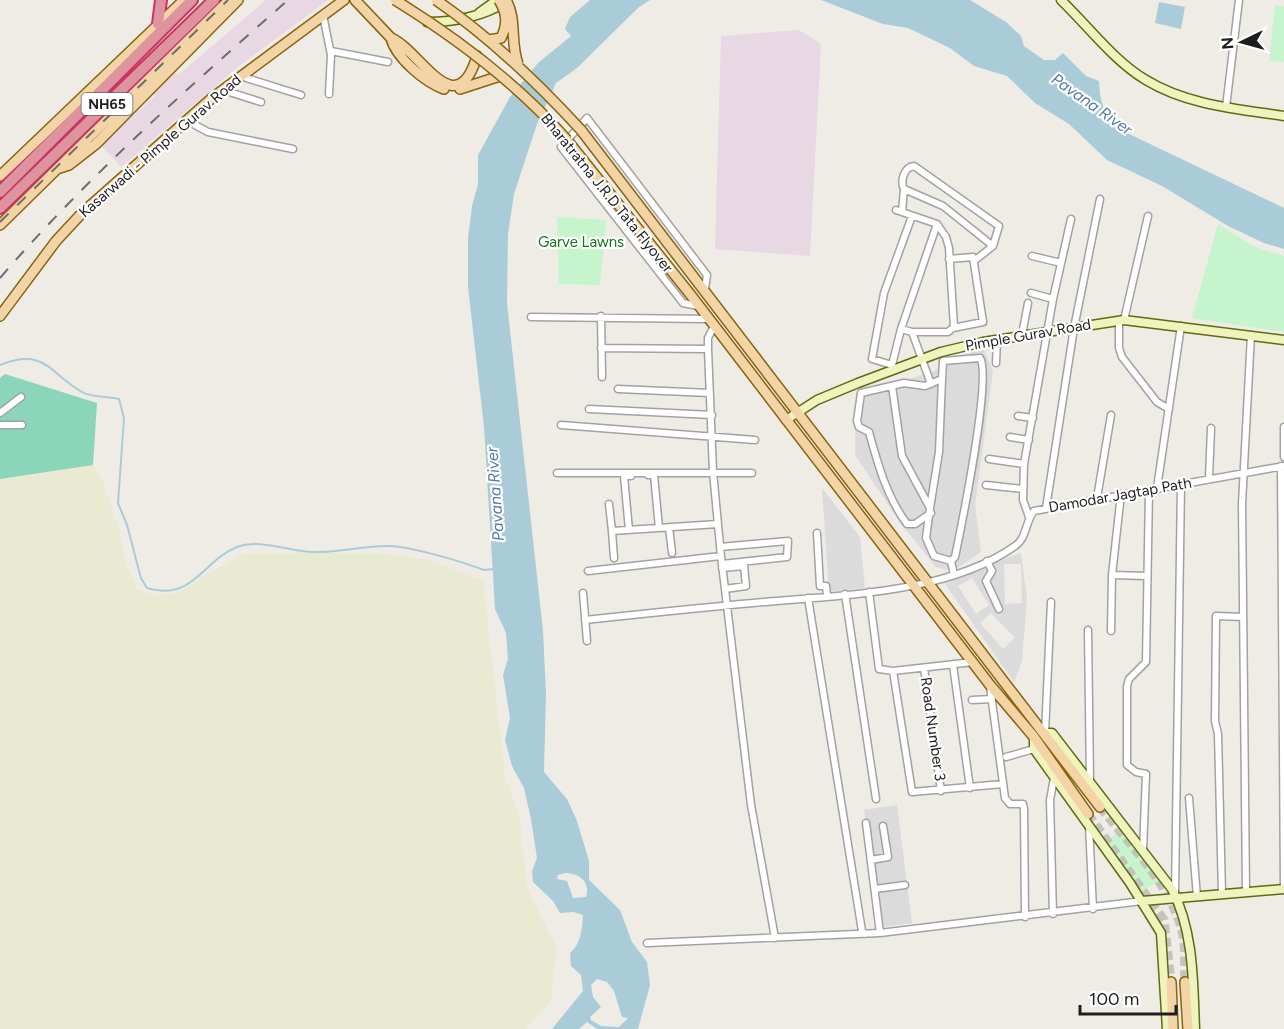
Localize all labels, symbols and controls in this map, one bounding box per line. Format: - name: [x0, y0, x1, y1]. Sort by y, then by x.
- north arrow: [1212, 12, 1272, 72]
- text: N: [1218, 36, 1238, 50]
- water label: Pavana River: [1048, 69, 1137, 139]
- street label: Kasarwadi - Pimple Gurav Road: [75, 71, 245, 221]
- road number: NH65: [82, 93, 132, 115]
- street label: Bharatratna J.R.D Tata Flyover: [537, 110, 677, 276]
- park label: Garve Lawns: [538, 233, 624, 251]
- street label: Pimple Gurav Road: [964, 315, 1092, 355]
- water label: Pavana River: [482, 446, 508, 542]
- street label: Damodar Jagtap Path: [1047, 474, 1193, 516]
- street label: Road Number 3: [917, 676, 949, 782]
- scale bar: [1080, 978, 1176, 1016]
- text: 100 m: [1089, 988, 1139, 1010]

